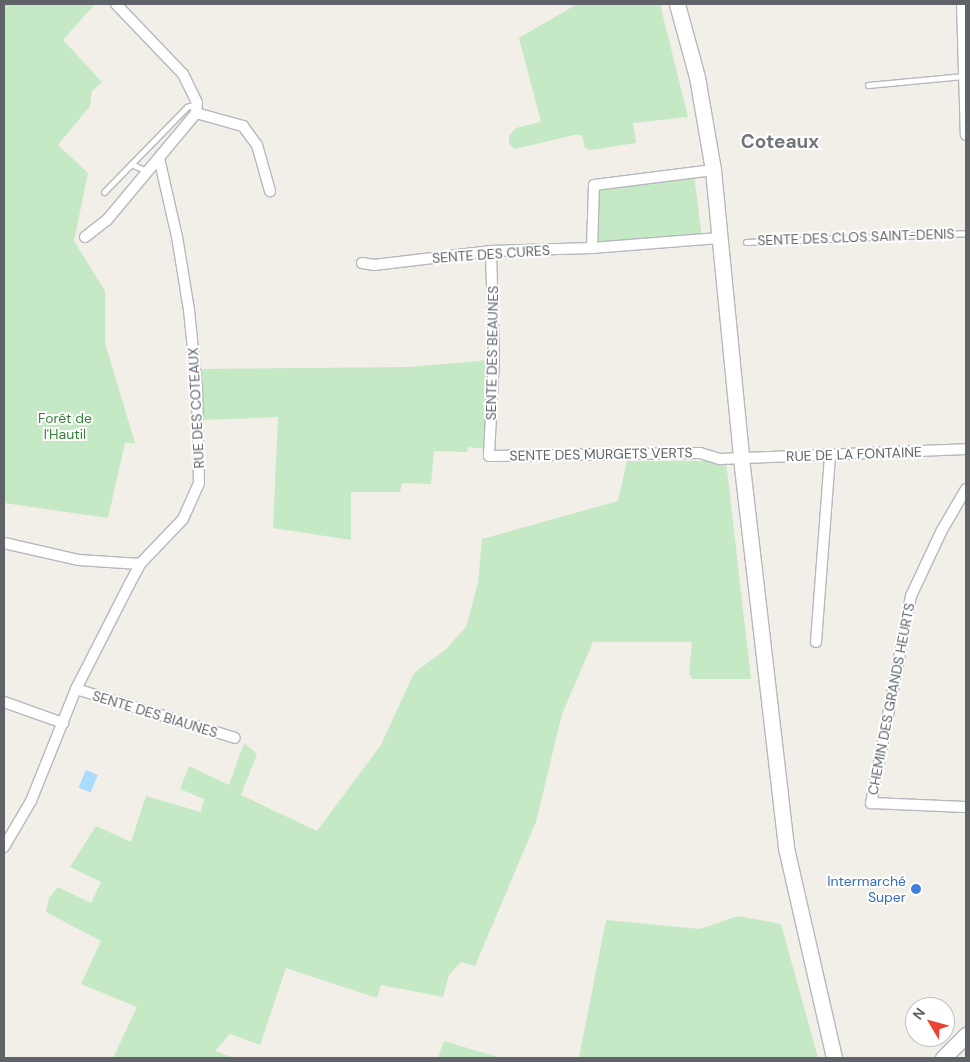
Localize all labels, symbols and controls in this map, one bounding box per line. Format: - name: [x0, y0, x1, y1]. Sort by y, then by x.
- district label: Coteaux: [741, 131, 819, 153]
- street label: SENTE DES CLOS SAINT-DENIS: [757, 225, 955, 249]
- street label: SENTE DES CURES: [431, 242, 551, 266]
- street label: SENTE DES BEAUNES: [482, 286, 502, 420]
- street label: RUE DES COTEAUX: [184, 347, 208, 469]
- park label: Forêt de l'Hautil: [38, 410, 92, 442]
- street label: RUE DE LA FONTAINE: [786, 443, 922, 465]
- street label: SENTE DES MURGETS VERTS: [509, 444, 693, 464]
- street label: CHEMIN DES GRANDS HEURTS: [864, 602, 918, 796]
- street label: SENTE DES BIAUNES: [90, 687, 220, 741]
- place label: Intermarché Super: [827, 873, 906, 906]
- marker: Intermarché Super: [910, 883, 922, 895]
- north arrow: [905, 997, 955, 1047]
- text: N: [909, 1004, 929, 1023]

